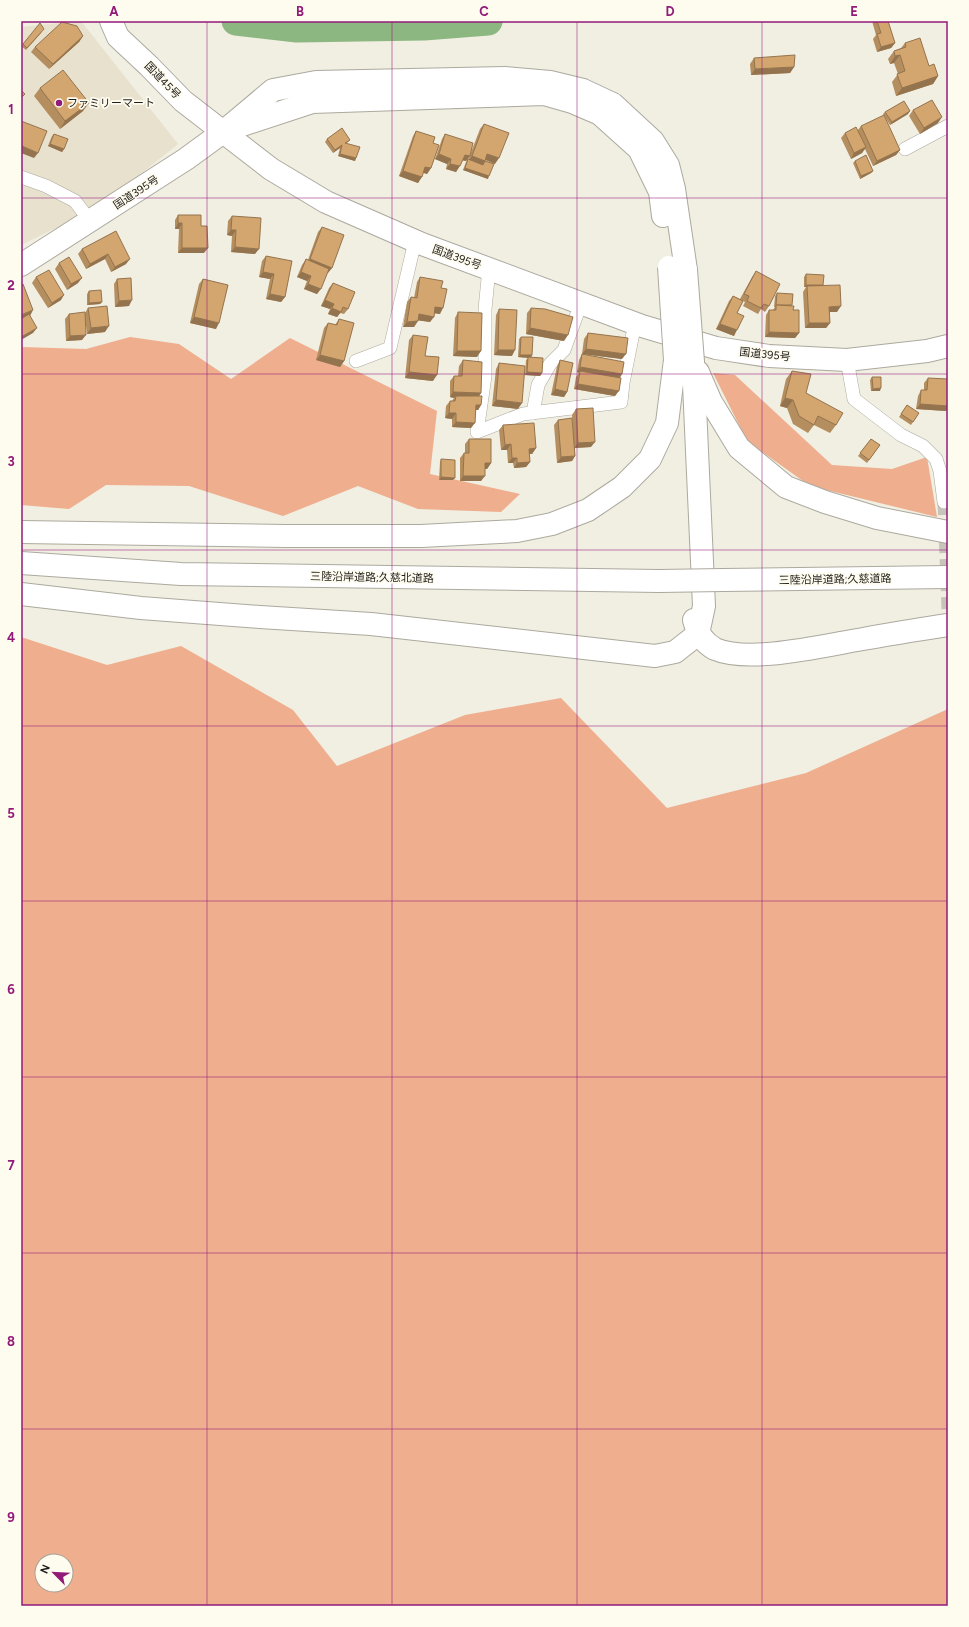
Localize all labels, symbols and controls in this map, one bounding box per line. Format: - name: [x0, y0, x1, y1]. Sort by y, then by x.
- text: A: [109, 4, 119, 19]
- text: B: [296, 4, 304, 19]
- text: C: [479, 4, 489, 19]
- text: D: [665, 4, 675, 19]
- text: E: [850, 4, 858, 19]
- street label: 国道45号: [142, 59, 183, 101]
- place label: ファミリーマート: [67, 97, 155, 110]
- marker: ファミリーマート: [54, 98, 64, 108]
- text: 1: [8, 102, 14, 117]
- street label: 国道395号: [111, 173, 161, 212]
- street label: 国道395号: [430, 243, 483, 272]
- text: 2: [7, 278, 15, 293]
- street label: 国道395号: [739, 345, 791, 364]
- text: 3: [7, 454, 15, 469]
- street label: 三陸沿岸道路;久慈北道路: [310, 570, 434, 585]
- street label: 三陸沿岸道路;久慈道路: [778, 572, 892, 587]
- text: 4: [7, 630, 15, 645]
- text: 5: [7, 806, 15, 821]
- text: 6: [7, 982, 15, 997]
- text: 7: [7, 1158, 15, 1173]
- text: 8: [7, 1334, 15, 1349]
- text: 9: [7, 1510, 15, 1525]
- north arrow: [34, 1553, 74, 1593]
- text: N: [38, 1563, 53, 1576]

